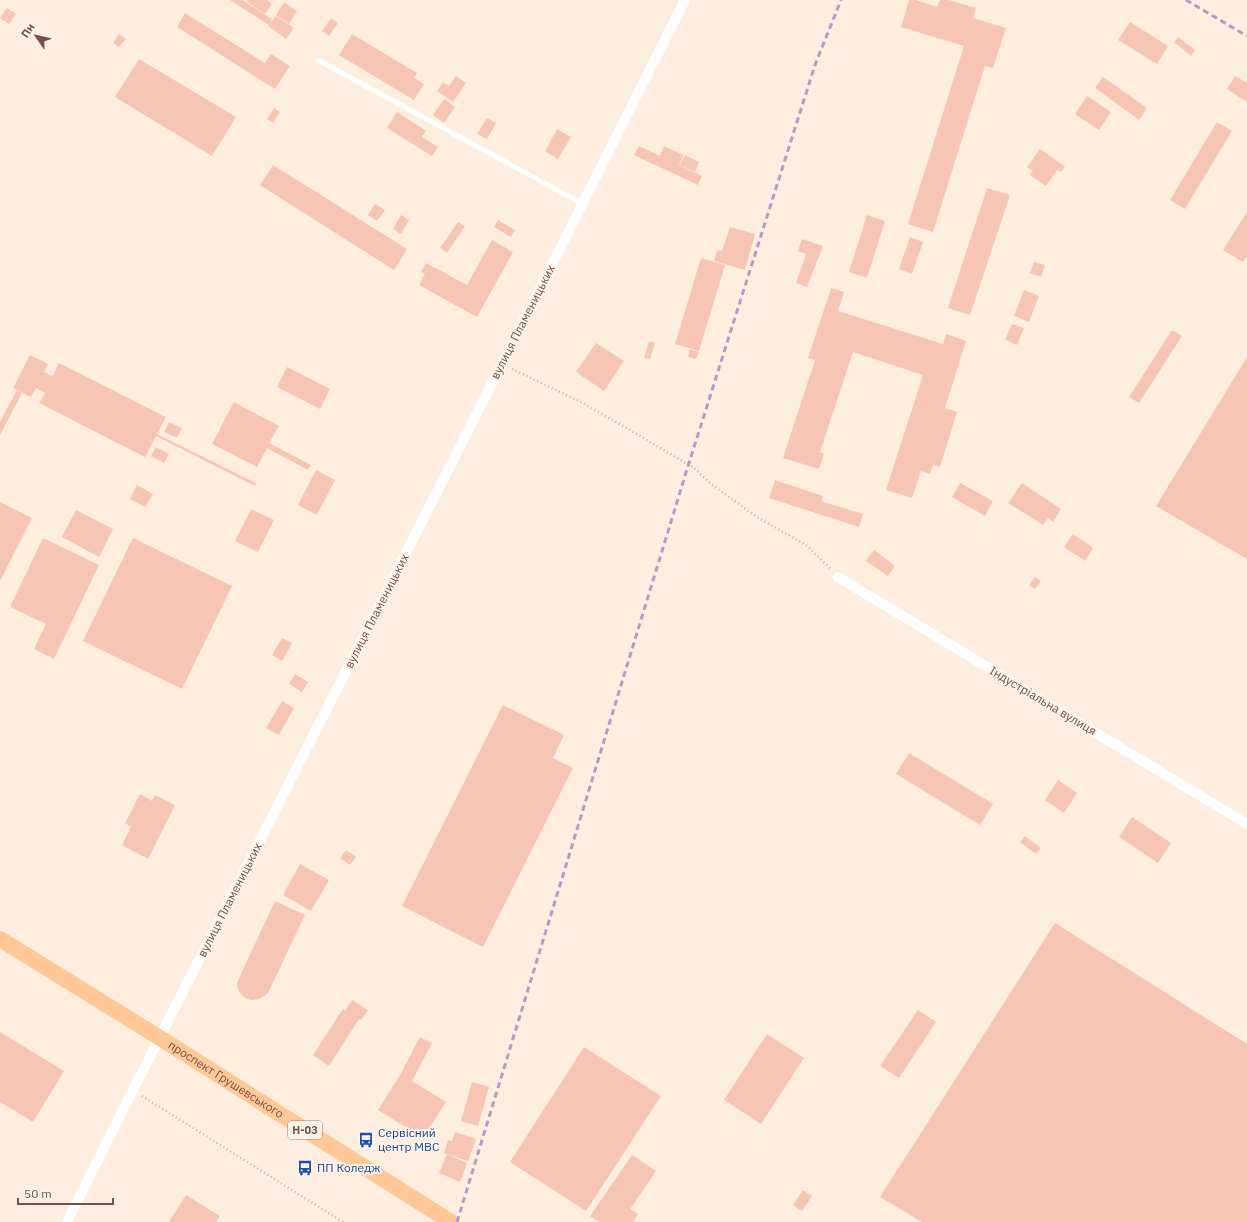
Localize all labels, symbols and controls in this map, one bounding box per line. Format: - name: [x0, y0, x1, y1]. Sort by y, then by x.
- north arrow: [16, 16, 56, 56]
- text: Пн: [18, 20, 38, 40]
- street label: вулиця Пламеницьких: [487, 262, 558, 381]
- street label: вулиця Пламеницьких: [341, 551, 412, 670]
- street label: Індустріальна вулиця: [987, 663, 1099, 738]
- street label: вулиця Пламеницьких: [194, 840, 265, 959]
- street label: проспект Грушевського: [166, 1037, 287, 1121]
- road number: Н-03: [288, 1121, 322, 1139]
- place label: Сервісний центр МВС: [378, 1125, 440, 1154]
- bus stop icon: Сервісний центр МВС: [357, 1131, 375, 1149]
- bus stop icon: ПП Коледж: [296, 1159, 314, 1177]
- place label: ПП Коледж: [317, 1160, 381, 1175]
- scale bar: [18, 1180, 113, 1206]
- text: 50 m: [24, 1186, 52, 1201]

